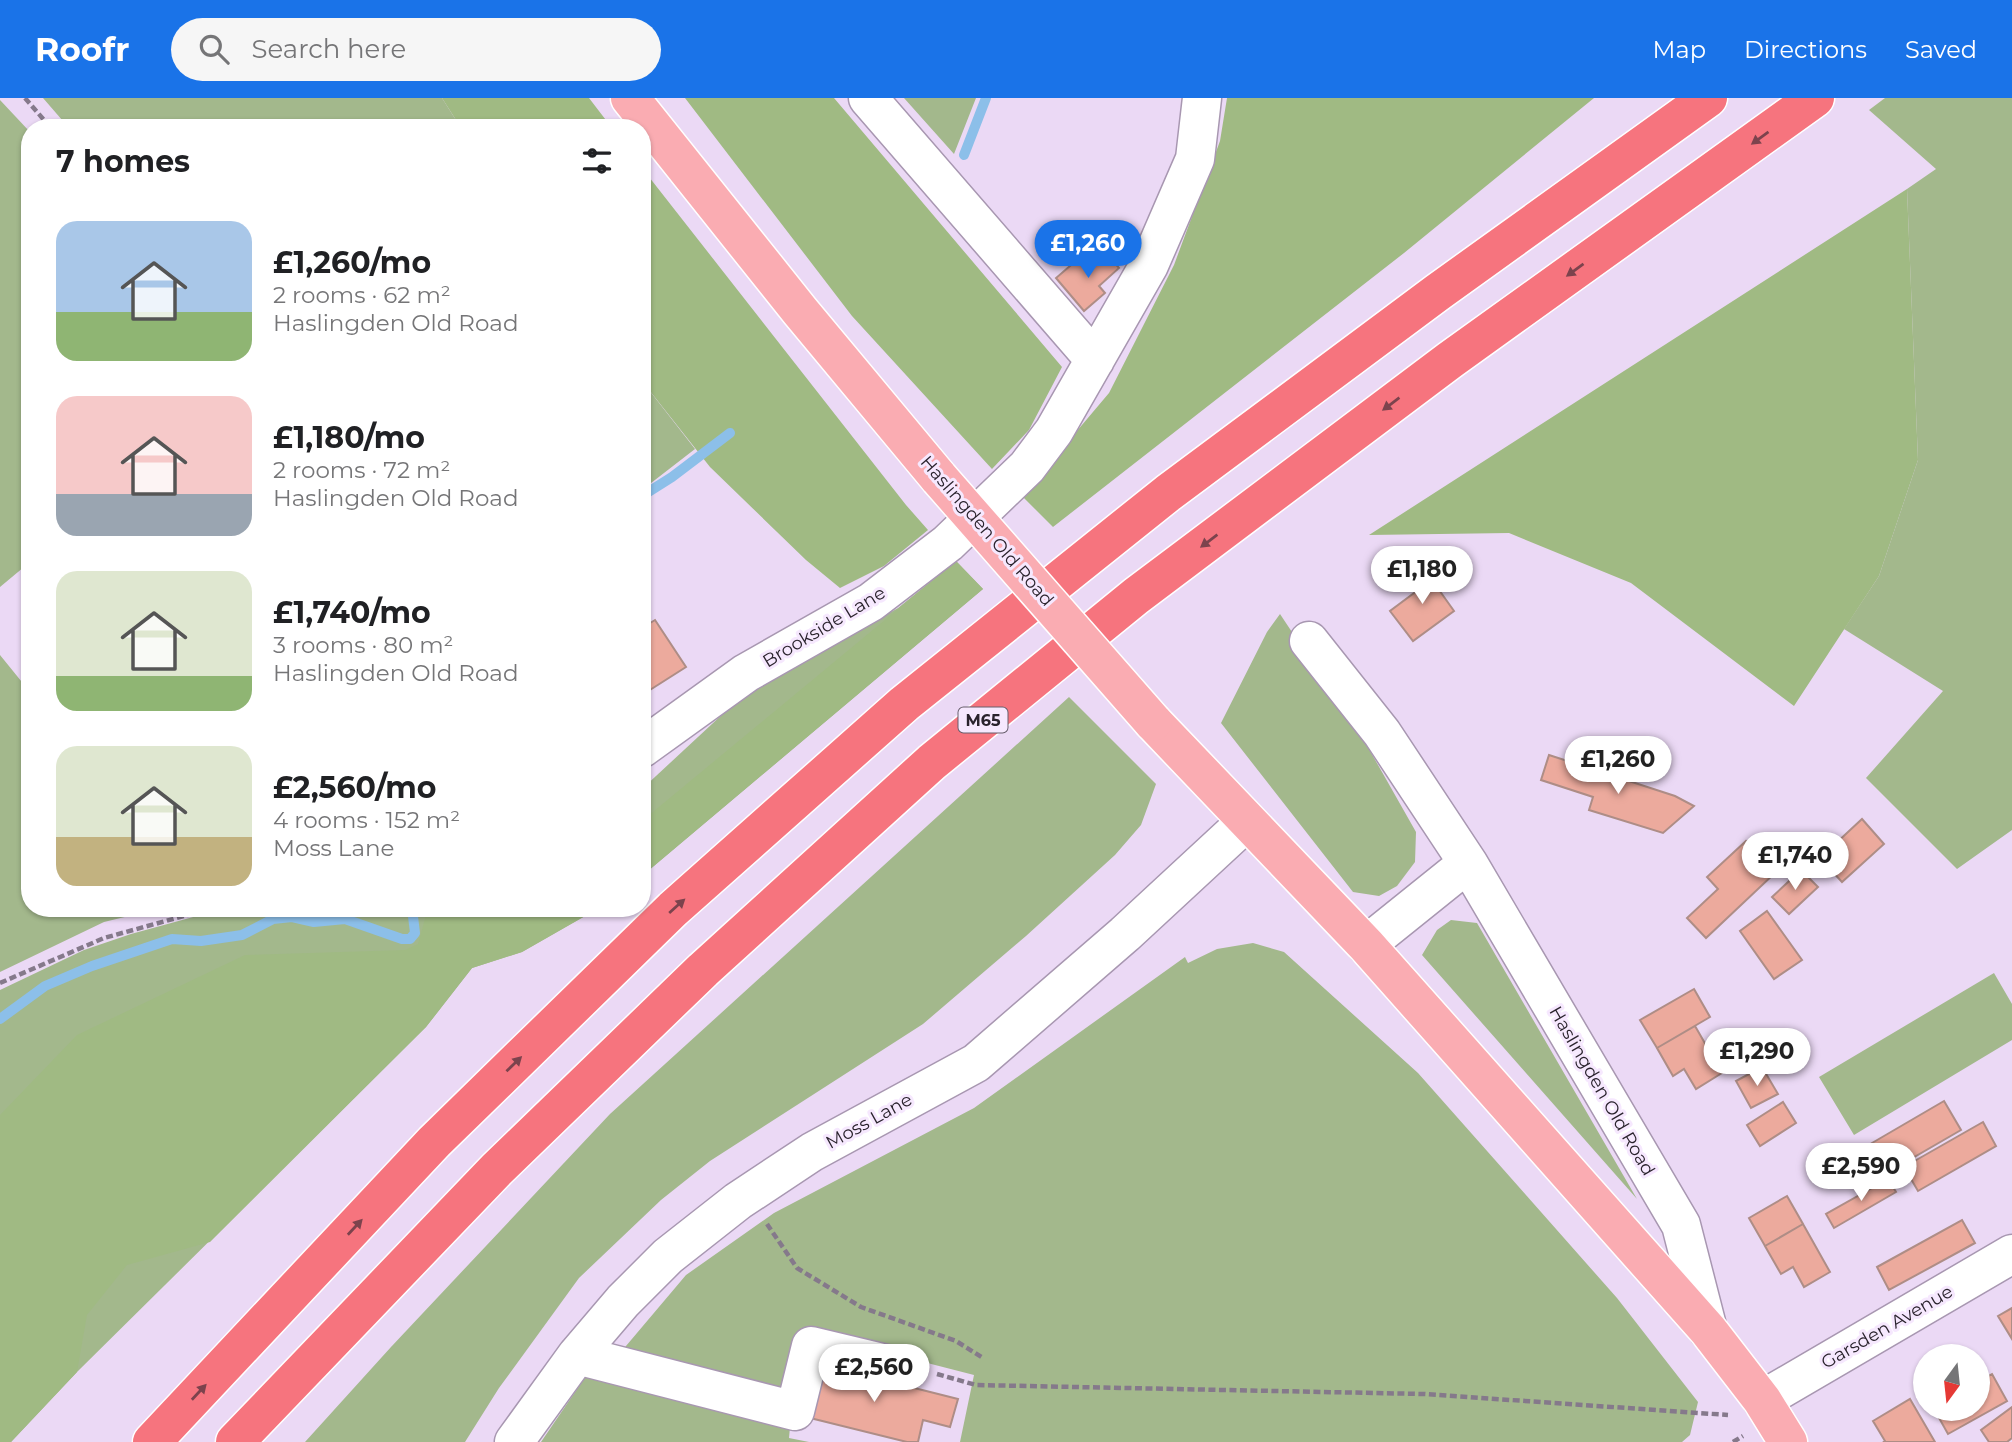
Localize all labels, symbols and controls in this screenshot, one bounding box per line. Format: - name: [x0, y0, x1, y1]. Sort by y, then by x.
- search box: [171, 18, 661, 81]
- text: Roofr: [35, 29, 129, 69]
- icon: search: [195, 30, 233, 68]
- text: Search here: [251, 33, 406, 65]
- text: Map: [1653, 35, 1706, 64]
- text: Directions: [1744, 35, 1867, 64]
- text: Saved: [1905, 35, 1977, 64]
- one-way arrow: [1751, 131, 1769, 145]
- icon: filters: [578, 142, 616, 180]
- text: 7 homes: [56, 143, 190, 180]
- pin: £1,260: [1031, 220, 1145, 280]
- text: £1,260: [1051, 229, 1125, 257]
- text: £1,260/mo: [273, 244, 431, 281]
- icon: home: [112, 249, 196, 333]
- one-way arrow: [1566, 263, 1584, 277]
- text: 2 rooms · 62 m²: [273, 281, 451, 309]
- text: Haslingden Old Road: [273, 309, 518, 337]
- one-way arrow: [1382, 397, 1400, 411]
- text: £1,180/mo: [273, 419, 425, 456]
- icon: home: [112, 424, 196, 508]
- street label: Haslingden Old Road: [916, 451, 1058, 611]
- text: 2 rooms · 72 m²: [273, 456, 450, 484]
- text: Haslingden Old Road: [273, 484, 518, 512]
- one-way arrow: [1200, 534, 1219, 548]
- pin: £1,180: [1365, 546, 1479, 606]
- text: £1,180: [1387, 555, 1457, 583]
- street label: Brookside Lane: [759, 582, 889, 672]
- text: £1,740/mo: [273, 594, 431, 631]
- icon: home: [112, 599, 196, 683]
- text: 3 rooms · 80 m²: [273, 631, 453, 659]
- text: Haslingden Old Road: [273, 659, 518, 687]
- road number: M65: [958, 708, 1007, 733]
- pin: £1,260: [1561, 736, 1675, 796]
- text: £1,260: [1581, 745, 1655, 773]
- text: £2,560/mo: [273, 769, 436, 806]
- icon: home: [112, 774, 196, 858]
- text: 4 rooms · 152 m²: [273, 806, 460, 834]
- pin: £1,740: [1738, 832, 1852, 892]
- text: Moss Lane: [273, 834, 394, 862]
- text: £1,740: [1758, 841, 1832, 869]
- one-way arrow: [668, 898, 685, 914]
- street label: Haslingden Old Road: [1544, 1002, 1660, 1180]
- pin: £1,290: [1700, 1028, 1814, 1088]
- text: £1,290: [1720, 1037, 1794, 1065]
- one-way arrow: [505, 1057, 522, 1073]
- street label: Moss Lane: [822, 1088, 916, 1154]
- pin: £2,590: [1804, 1144, 1918, 1203]
- text: £2,590: [1822, 1152, 1900, 1180]
- one-way arrow: [346, 1219, 362, 1236]
- street label: Garsden Avenue: [1817, 1280, 1957, 1374]
- pin: £2,560: [817, 1344, 931, 1404]
- north arrow: [1913, 1344, 1990, 1421]
- map controls: [1913, 1344, 1990, 1421]
- text: £2,560: [835, 1353, 913, 1381]
- one-way arrow: [190, 1384, 206, 1401]

